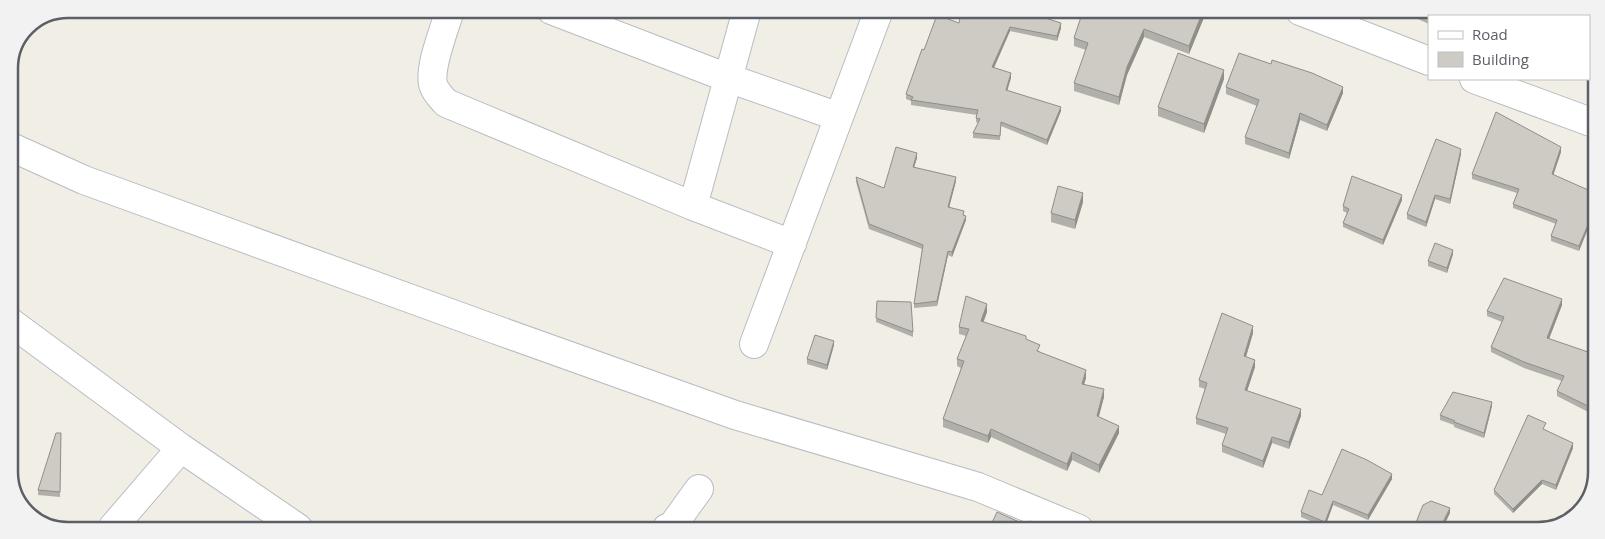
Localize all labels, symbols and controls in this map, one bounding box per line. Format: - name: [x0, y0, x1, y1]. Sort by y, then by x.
- legend: [1428, 15, 1590, 80]
- text: Road: [1472, 24, 1508, 44]
- text: Building: [1472, 49, 1529, 69]

